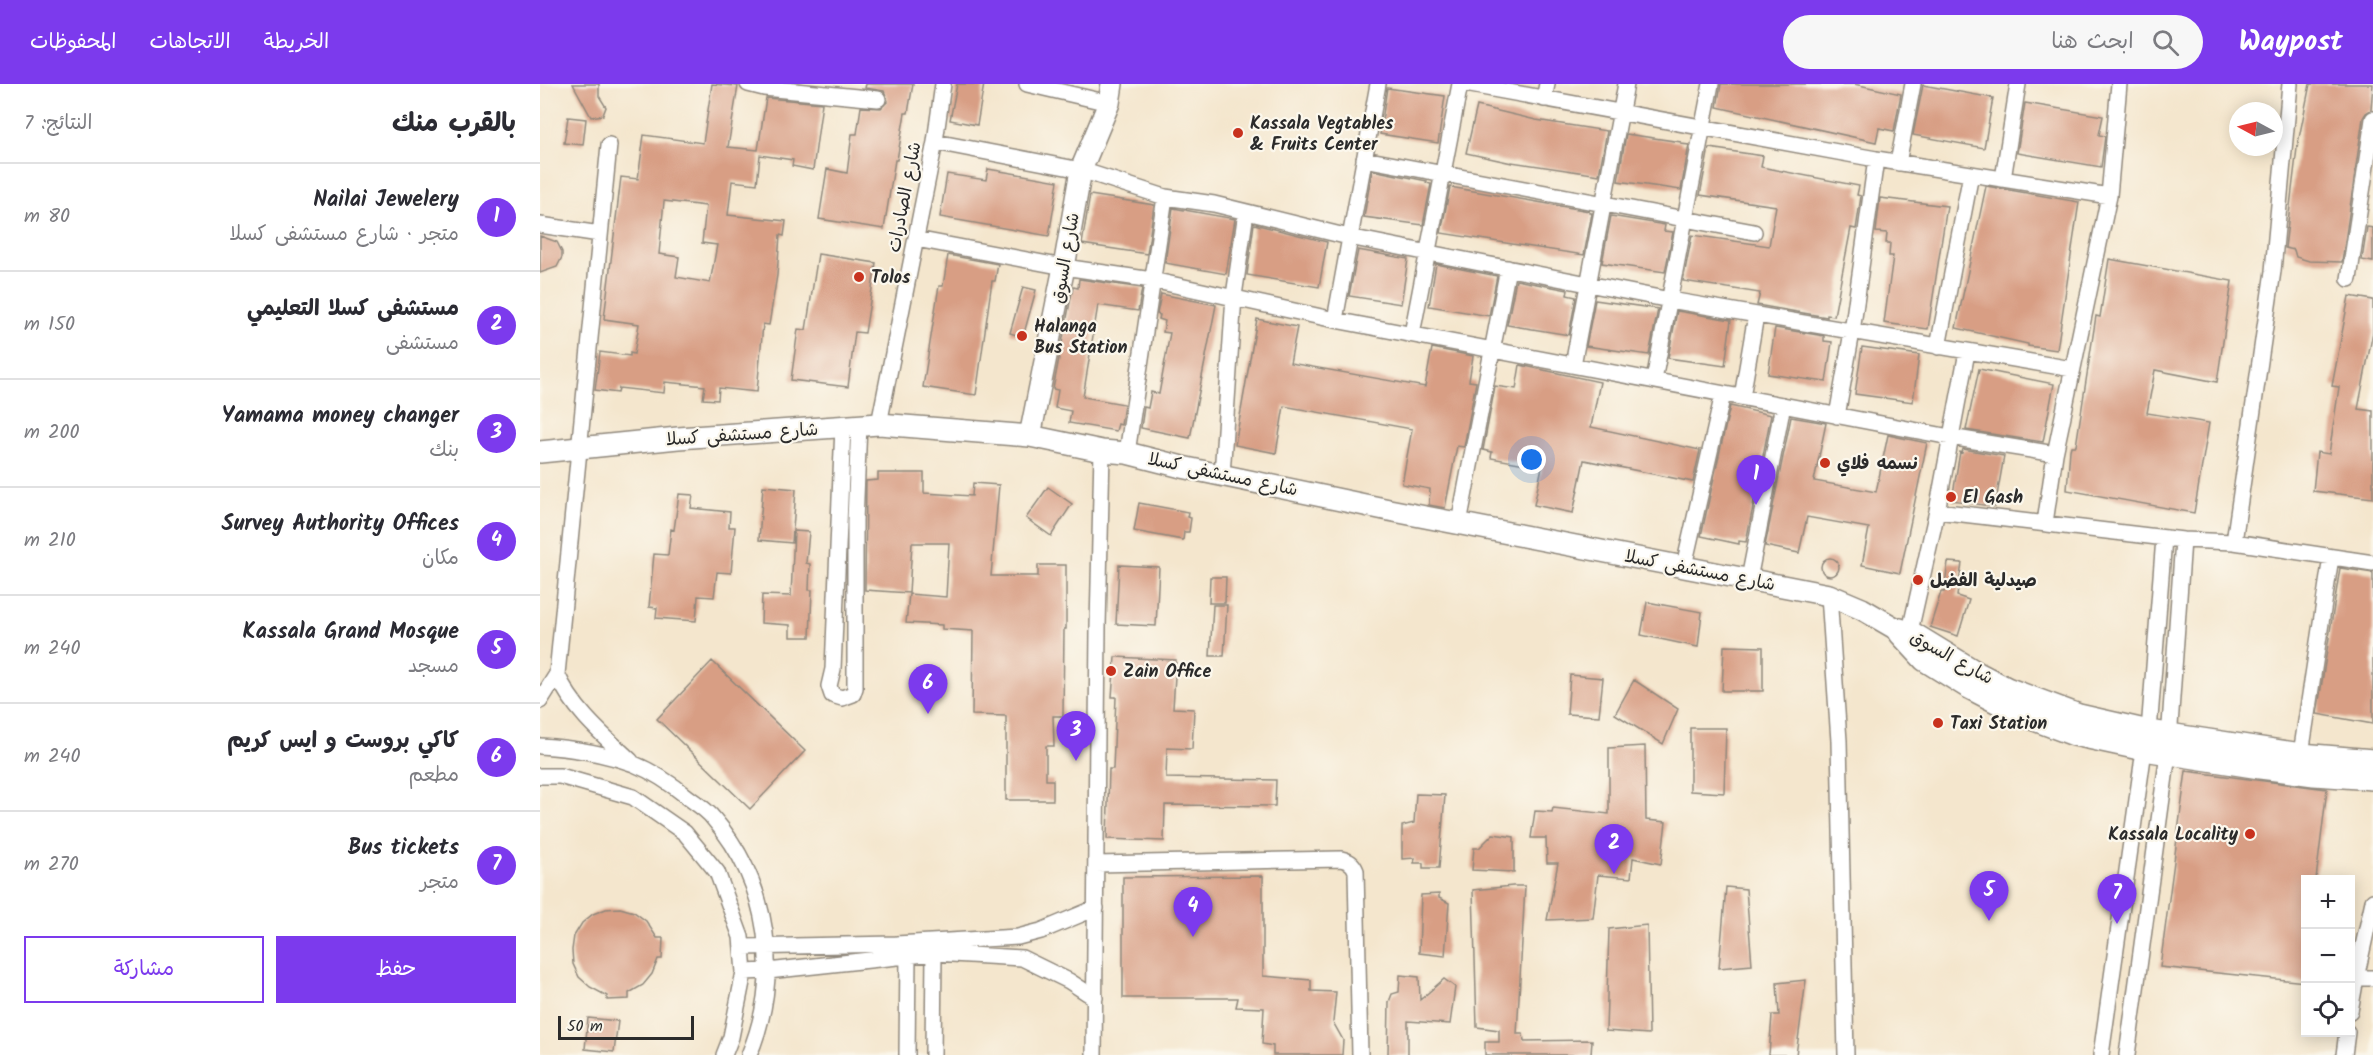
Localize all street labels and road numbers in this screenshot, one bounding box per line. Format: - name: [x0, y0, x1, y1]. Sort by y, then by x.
- street label: شارع الصادرات: [881, 140, 930, 255]
- street label: شارع السوق: [1044, 210, 1089, 306]
- street label: شارع مستشفى كسلا: [665, 416, 819, 455]
- street label: شارع مستشفى كسلا: [1145, 445, 1300, 506]
- street label: شارع مستشفى كسلا: [1622, 543, 1777, 600]
- street label: شارع السوق: [1904, 623, 1999, 693]

